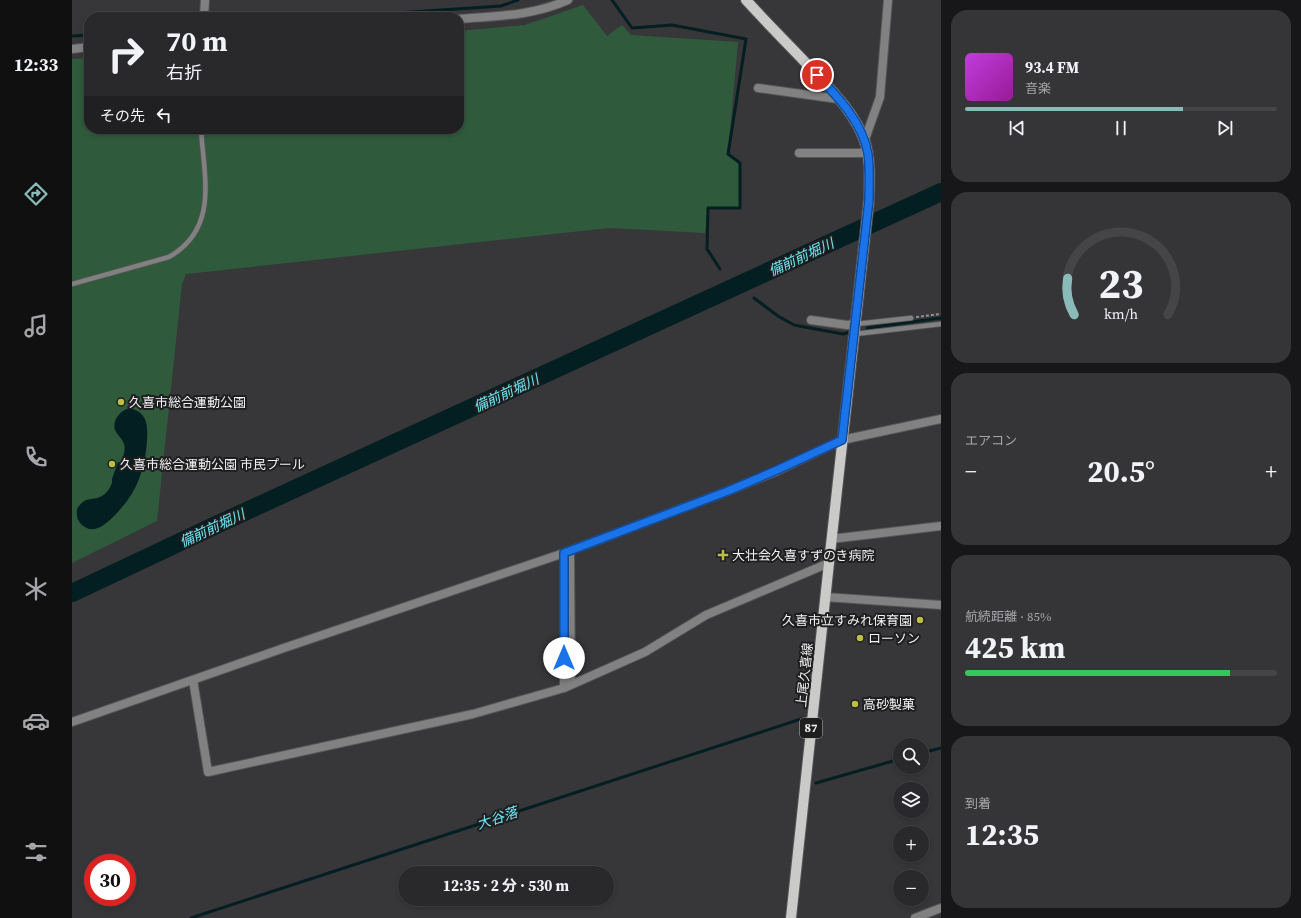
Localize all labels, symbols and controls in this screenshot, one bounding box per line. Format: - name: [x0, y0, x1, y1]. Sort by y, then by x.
- text: 70 m: [166, 22, 228, 60]
- icon: right: [100, 28, 152, 80]
- text: 12:33: [14, 52, 58, 77]
- text: 93.4 FM: [1025, 57, 1079, 78]
- pin: [800, 58, 834, 92]
- text: 右折: [166, 60, 202, 85]
- icon: arrive: [806, 64, 828, 86]
- text: 音楽: [1025, 80, 1051, 97]
- icon: left: [153, 104, 175, 126]
- text: その先: [100, 105, 145, 126]
- icon: previous: [1006, 117, 1028, 139]
- icon: pause: [1110, 117, 1132, 139]
- icon: next: [1214, 117, 1236, 139]
- icon: directions: [22, 180, 50, 208]
- water label: 備前前堀川: [765, 232, 839, 281]
- text: 23: [1098, 255, 1144, 312]
- text: km/h: [1104, 304, 1138, 324]
- icon: music: [22, 312, 50, 340]
- water label: 備前前堀川: [470, 368, 544, 417]
- place label: 久喜市総合運動公園: [129, 394, 246, 411]
- marker: 久喜市総合運動公園: [116, 397, 126, 407]
- text: エアコン: [965, 432, 1017, 449]
- icon: phone: [22, 443, 50, 471]
- text: 20.5°: [1087, 451, 1155, 492]
- place label: 久喜市総合運動公園 市民プール: [120, 456, 305, 473]
- text: −: [965, 456, 977, 486]
- text: +: [1265, 456, 1277, 486]
- marker: 久喜市総合運動公園 市民プール: [107, 459, 117, 469]
- water label: 備前前堀川: [176, 503, 250, 552]
- place label: 大壮会久喜すずのき病院: [732, 547, 875, 564]
- marker: 大壮会久喜すずのき病院: [717, 549, 729, 561]
- icon: climate: [22, 575, 50, 603]
- text: 航続距離 · 85%: [965, 608, 1051, 625]
- place label: 久喜市立すみれ保育園: [782, 612, 912, 629]
- marker: 久喜市立すみれ保育園: [915, 615, 925, 625]
- text: 425 km: [965, 627, 1065, 668]
- place label: ローソン: [868, 630, 920, 647]
- marker: ローソン: [855, 633, 865, 643]
- position arrow: [543, 637, 585, 679]
- street label: 上尾久喜線: [793, 642, 816, 708]
- place label: 高砂製菓: [863, 696, 915, 713]
- marker: 高砂製菓: [850, 699, 860, 709]
- icon: car: [22, 707, 50, 735]
- road number: 87: [800, 718, 822, 738]
- map controls: [893, 738, 929, 906]
- button: search: [893, 738, 929, 774]
- button: layers: [893, 782, 929, 818]
- text: 到着: [965, 795, 991, 812]
- water label: 大谷落: [474, 801, 522, 834]
- text: 12:35: [965, 814, 1039, 855]
- button: +: [893, 826, 929, 862]
- icon: filters: [22, 838, 50, 866]
- speed limit sign: 30: [84, 854, 136, 906]
- button: −: [893, 870, 929, 906]
- text: 12:35 · 2 分 · 530 m: [443, 875, 569, 896]

